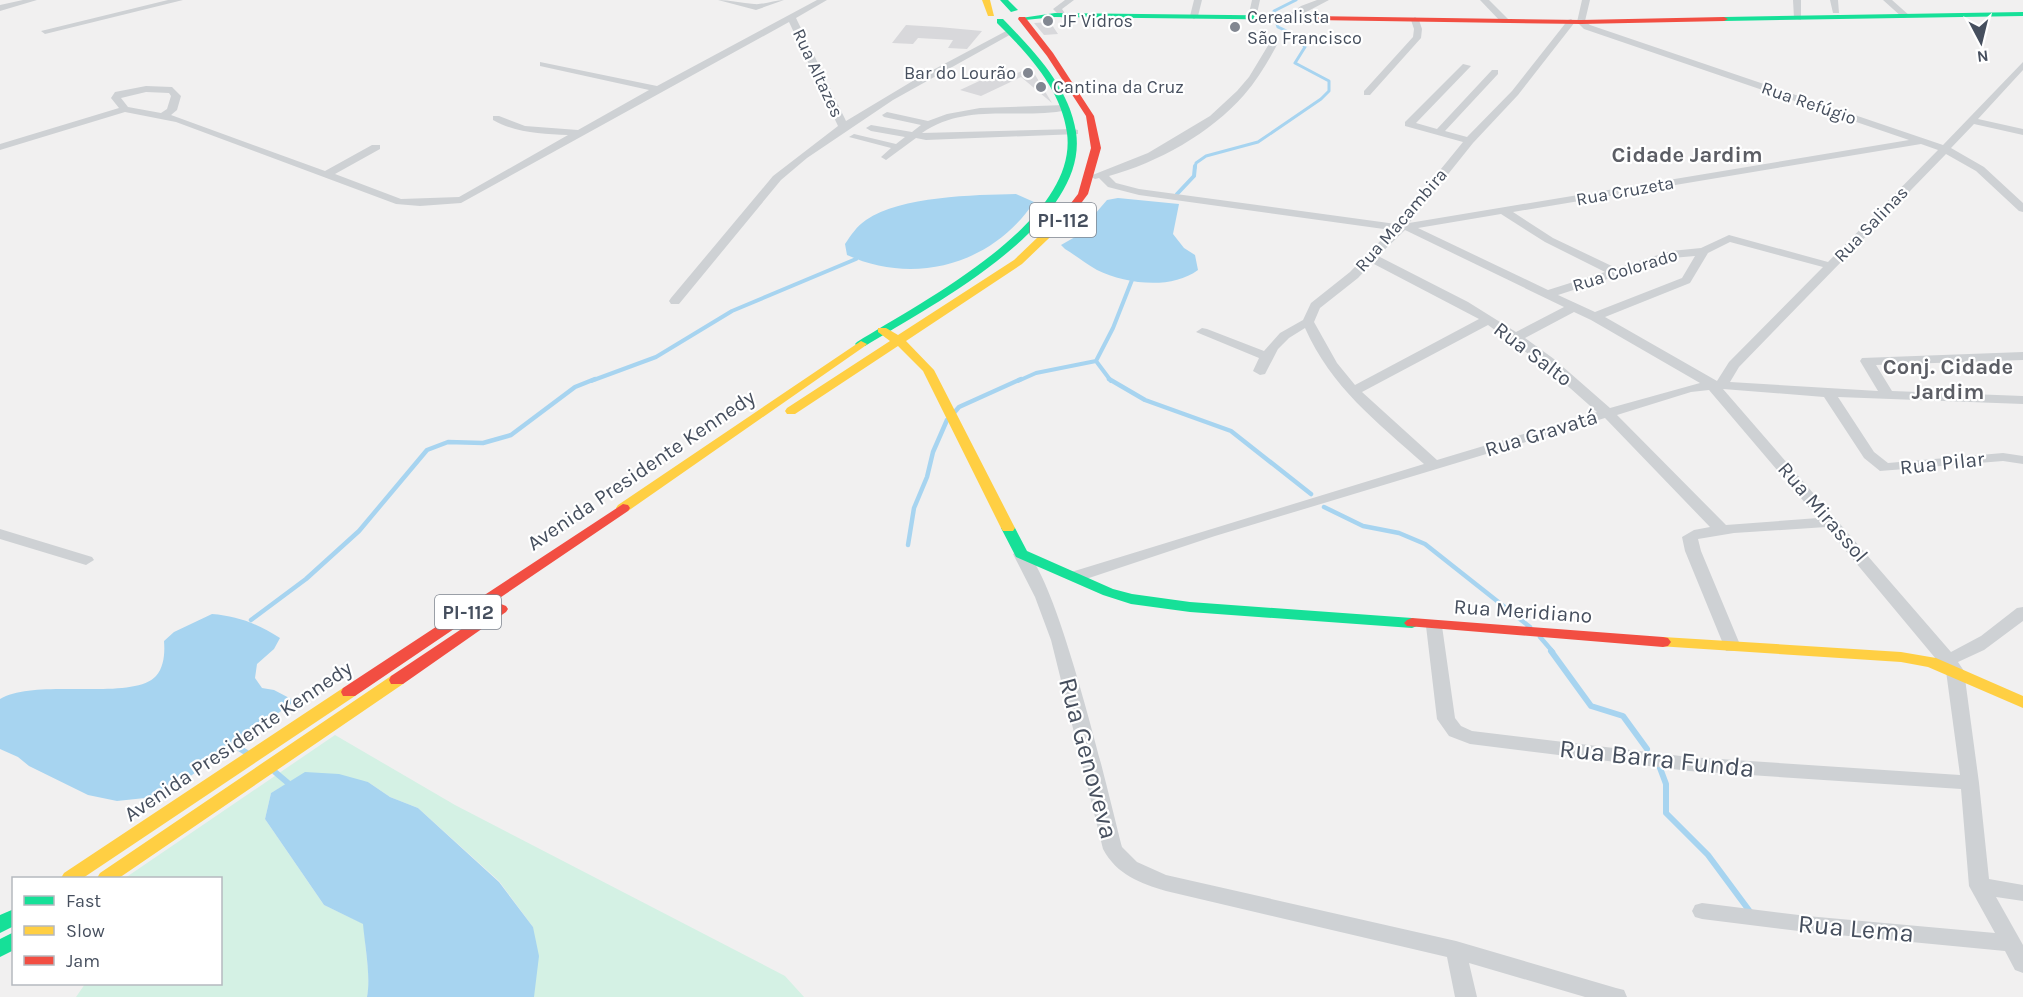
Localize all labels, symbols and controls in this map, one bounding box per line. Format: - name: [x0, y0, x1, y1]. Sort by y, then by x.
- place label: Cerealista São Francisco: [1247, 6, 1362, 49]
- place label: JF Vidros: [1060, 10, 1133, 32]
- north arrow: [1951, 12, 2011, 72]
- marker: JF Vidros: [1041, 14, 1055, 28]
- marker: Cerealista São Francisco: [1228, 20, 1242, 34]
- street label: Rua Altazes: [788, 25, 848, 121]
- text: N: [1976, 46, 1990, 67]
- place label: Bar do Lourão: [904, 62, 1016, 84]
- marker: Bar do Lourão: [1021, 66, 1035, 80]
- place label: Cantina da Cruz: [1053, 76, 1184, 98]
- street label: Rua Refúgio: [1759, 77, 1859, 129]
- marker: Cantina da Cruz: [1034, 80, 1048, 94]
- district label: Cidade Jardim: [1611, 142, 1763, 168]
- street label: Rua Macambira: [1350, 164, 1452, 276]
- street label: Rua Cruzeta: [1574, 172, 1676, 210]
- street label: Rua Salinas: [1829, 181, 1913, 267]
- road number: PI-112: [1030, 203, 1096, 237]
- street label: Rua Colorado: [1570, 244, 1680, 296]
- street label: Rua Salto: [1489, 317, 1577, 391]
- district label: Conj. Cidade Jardim: [1883, 354, 2013, 405]
- street label: Avenida Presidente Kennedy: [523, 385, 760, 555]
- street label: Rua Gravatá: [1482, 405, 1600, 461]
- street label: Rua Pilar: [1898, 447, 1986, 479]
- street label: Rua Mirassol: [1773, 457, 1873, 567]
- street label: Rua Meridiano: [1453, 594, 1593, 628]
- road number: PI-112: [435, 595, 501, 629]
- street label: Avenida Presidente Kennedy: [120, 656, 357, 826]
- street label: Rua Genoveva: [1052, 674, 1125, 842]
- street label: Rua Barra Funda: [1558, 733, 1756, 784]
- legend: [12, 877, 222, 985]
- text: Fast: [66, 890, 101, 912]
- street label: Rua Lema: [1797, 908, 1915, 949]
- text: Slow: [66, 920, 105, 942]
- text: Jam: [66, 950, 100, 972]

